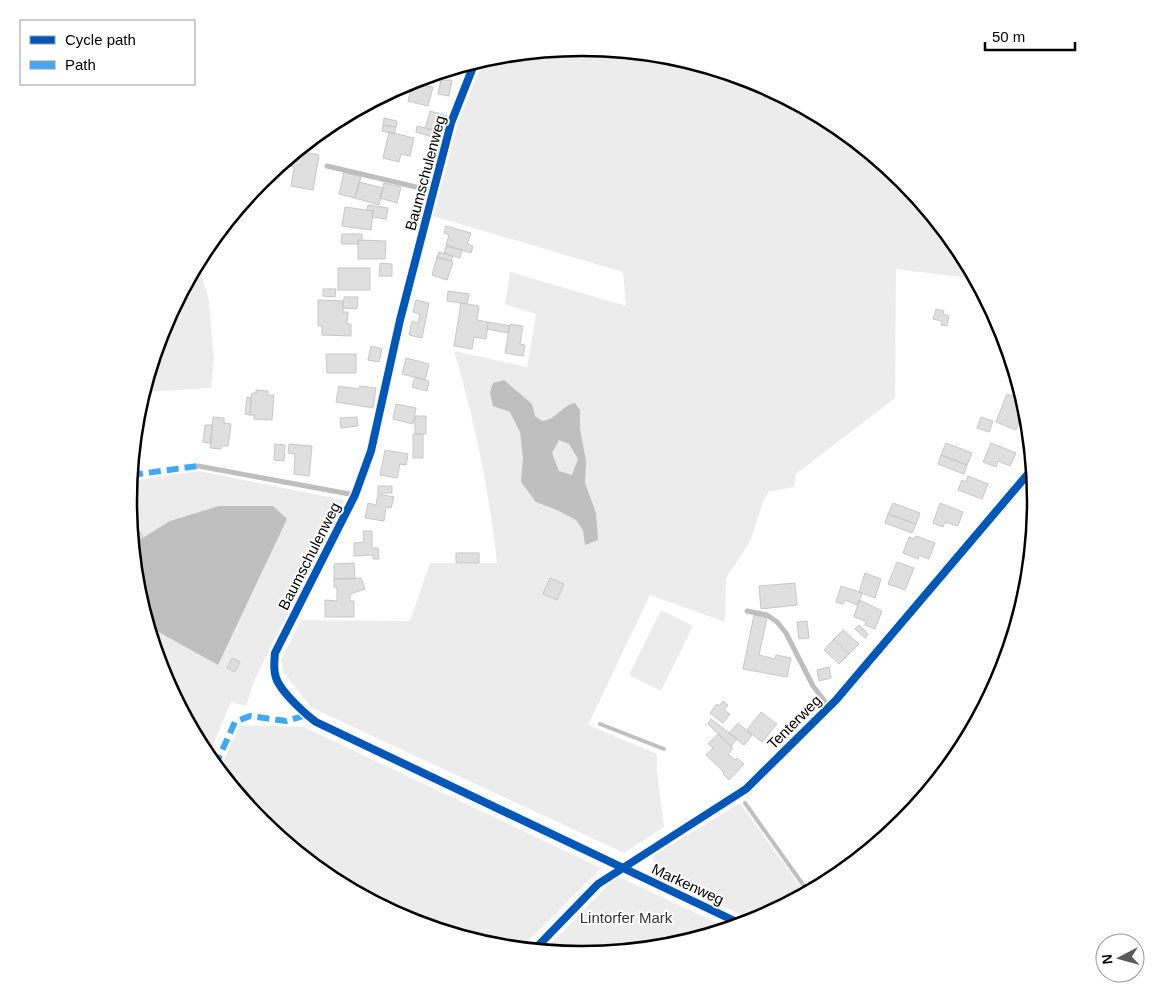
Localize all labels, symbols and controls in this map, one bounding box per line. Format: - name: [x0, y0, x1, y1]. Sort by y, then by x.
- legend: [20, 20, 195, 85]
- scale bar: [985, 20, 1075, 52]
- text: 50 m: [992, 28, 1025, 45]
- text: Cycle path: [65, 31, 136, 48]
- text: Path: [65, 56, 96, 73]
- street label: Baumschulenweg: [401, 114, 449, 232]
- street label: Baumschulenweg: [275, 499, 343, 613]
- street label: Tenterweg: [764, 692, 824, 752]
- street label: Markenweg: [649, 860, 727, 908]
- park label: Lintorfer Mark: [580, 909, 673, 926]
- north arrow: [1095, 933, 1145, 983]
- text: N: [1099, 953, 1116, 965]

